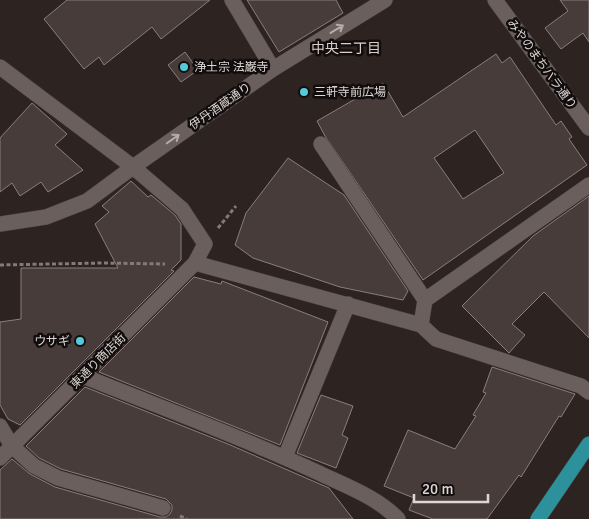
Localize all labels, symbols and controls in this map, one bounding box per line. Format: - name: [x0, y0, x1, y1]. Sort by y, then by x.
- street label: みやのまちバラ通り: [504, 16, 579, 112]
- one-way arrow: [330, 24, 344, 34]
- district label: 中央二丁目: [311, 40, 381, 57]
- place label: 浄土宗 法巌寺: [194, 60, 269, 75]
- marker: 浄土宗 法巌寺: [178, 61, 190, 73]
- street label: 伊丹酒蔵通り: [186, 80, 254, 133]
- place label: 三軒寺前広場: [314, 85, 386, 100]
- marker: 三軒寺前広場: [298, 86, 310, 98]
- one-way arrow: [166, 134, 180, 144]
- street label: 東通り商店街: [68, 331, 129, 392]
- place label: ウサギ: [34, 334, 70, 349]
- marker: ウサギ: [74, 335, 86, 347]
- scale bar: [414, 472, 488, 504]
- text: 20 m: [422, 480, 453, 498]

